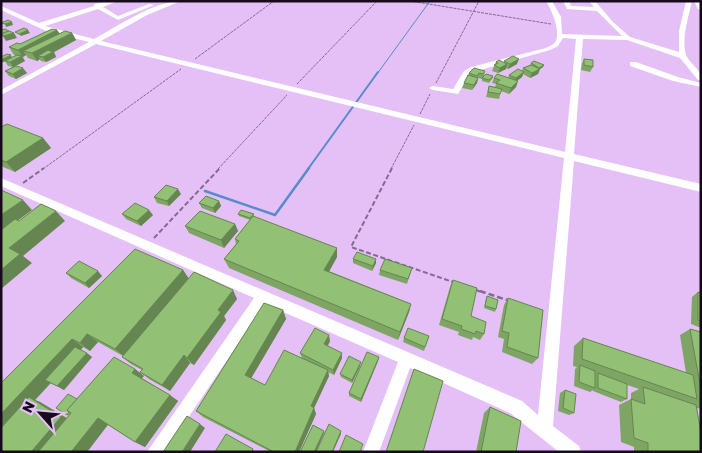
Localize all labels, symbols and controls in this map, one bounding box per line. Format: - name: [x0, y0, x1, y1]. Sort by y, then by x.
- north arrow: [15, 388, 65, 438]
- text: N: [18, 398, 38, 415]

